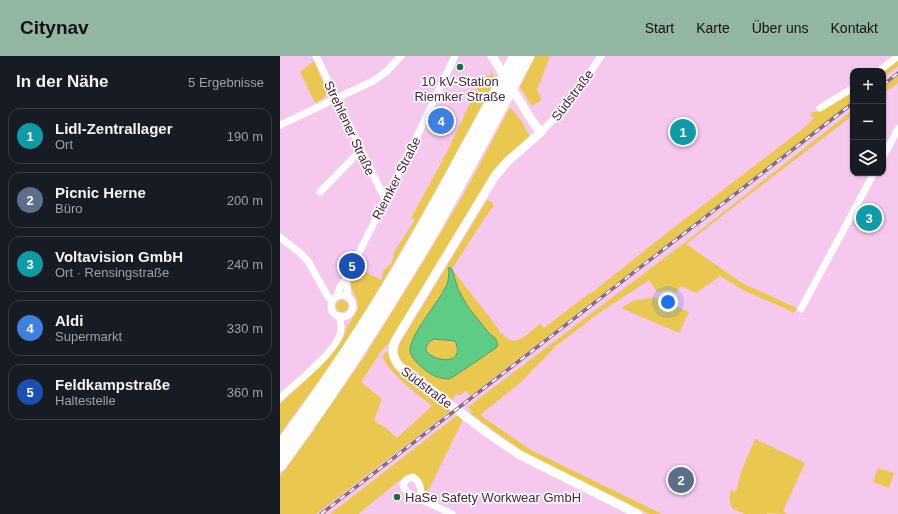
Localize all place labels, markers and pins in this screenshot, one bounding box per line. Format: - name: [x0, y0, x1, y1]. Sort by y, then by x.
- marker: 10 kV-Station Riemker Straße: [455, 62, 465, 72]
- place label: 10 kV-Station Riemker Straße: [414, 74, 506, 104]
- pin: 4: [428, 106, 454, 136]
- pin: 1: [670, 117, 696, 147]
- pin: 3: [856, 203, 882, 233]
- pin: 5: [339, 251, 365, 281]
- pin: 2: [668, 465, 694, 495]
- place label: HaSe Safety Workwear GmbH: [405, 490, 581, 505]
- marker: HaSe Safety Workwear GmbH: [392, 492, 402, 502]

